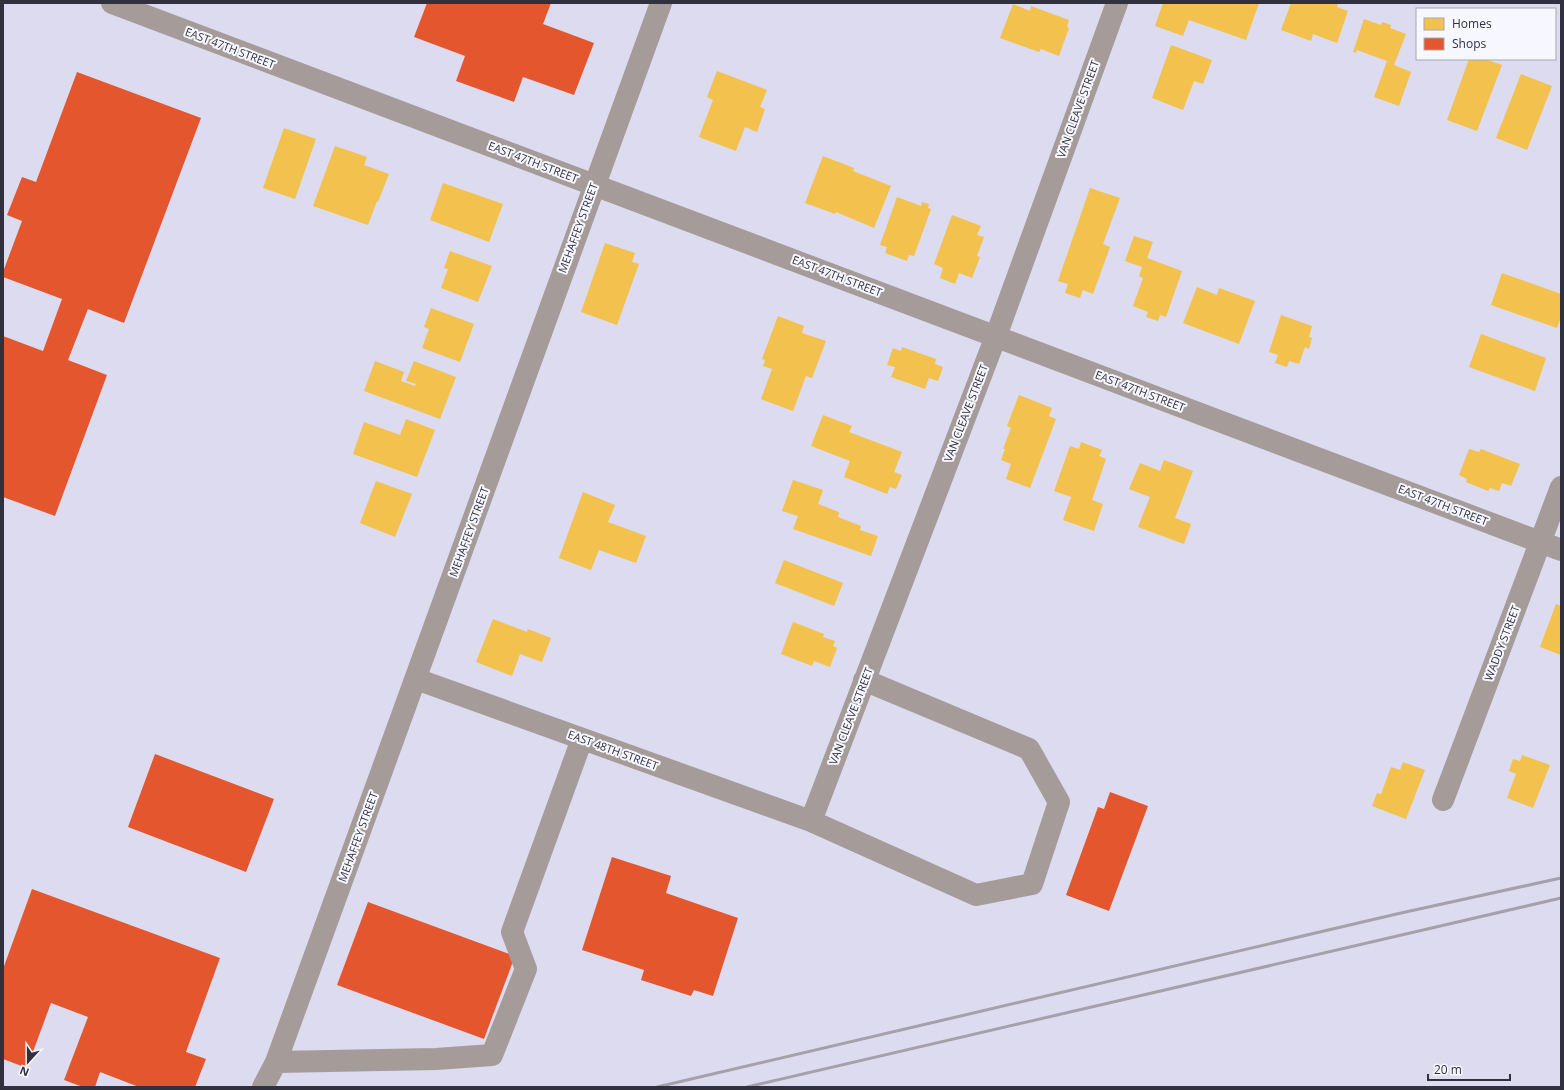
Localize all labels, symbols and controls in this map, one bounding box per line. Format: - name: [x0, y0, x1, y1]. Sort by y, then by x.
- legend: [1416, 8, 1556, 60]
- text: Homes: [1452, 15, 1492, 32]
- street label: EAST 47TH STREET: [183, 24, 277, 72]
- text: Shops: [1452, 35, 1487, 52]
- street label: VAN CLEAVE STREET: [1053, 58, 1102, 160]
- street label: EAST 47TH STREET: [486, 138, 580, 186]
- street label: MEHAFFEY STREET: [554, 181, 601, 275]
- street label: EAST 47TH STREET: [790, 252, 884, 300]
- street label: VAN CLEAVE STREET: [940, 362, 991, 464]
- street label: EAST 47TH STREET: [1093, 367, 1187, 415]
- street label: EAST 47TH STREET: [1396, 481, 1490, 529]
- street label: MEHAFFEY STREET: [445, 485, 492, 579]
- street label: WADDY STREET: [1480, 603, 1523, 683]
- street label: VAN CLEAVE STREET: [825, 665, 876, 767]
- street label: EAST 48TH STREET: [566, 726, 660, 773]
- street label: MEHAFFEY STREET: [334, 790, 381, 884]
- north arrow: [8, 1042, 48, 1082]
- scale bar: [1428, 1056, 1510, 1082]
- text: 20 m: [1434, 1061, 1462, 1078]
- text: N: [17, 1063, 31, 1080]

